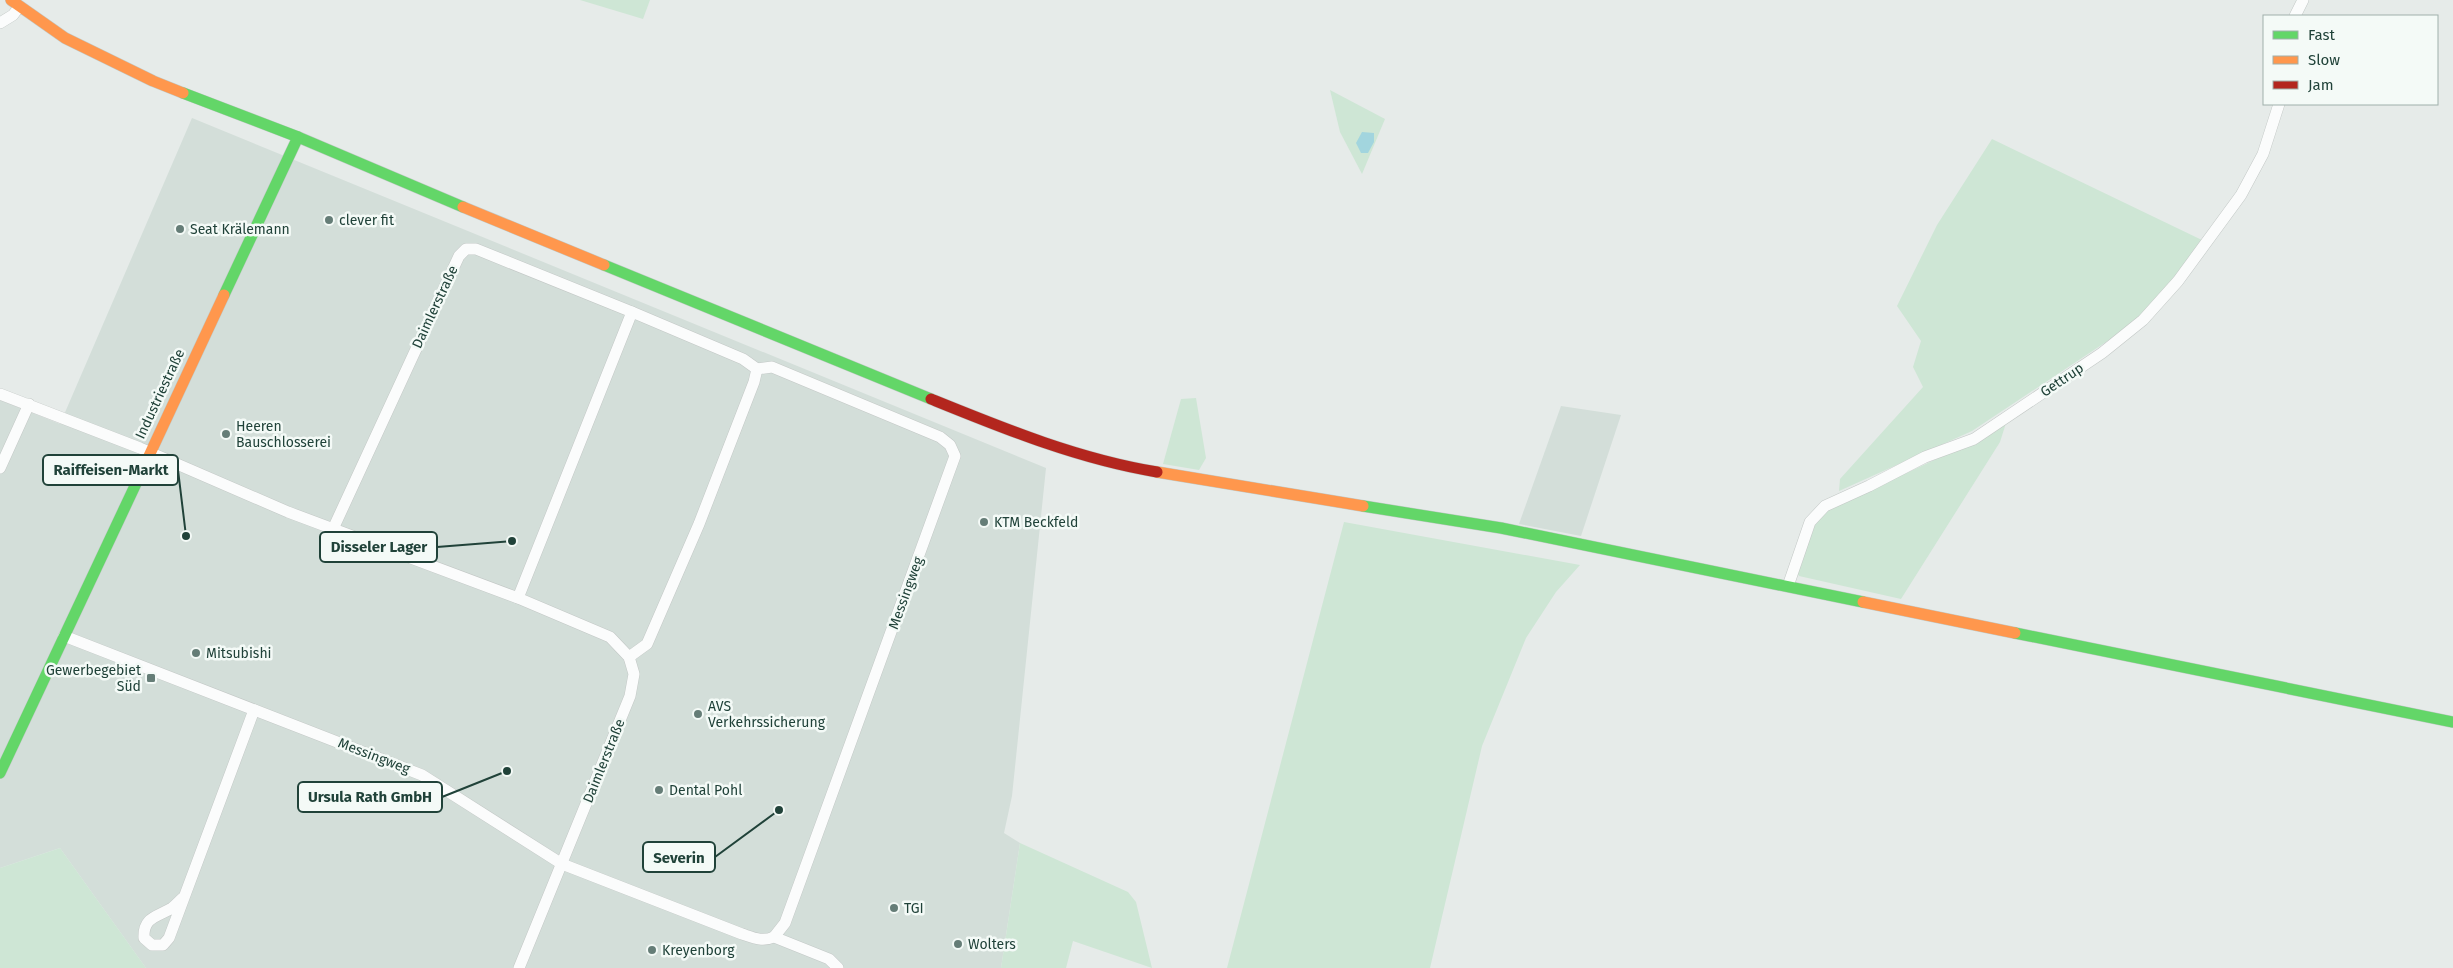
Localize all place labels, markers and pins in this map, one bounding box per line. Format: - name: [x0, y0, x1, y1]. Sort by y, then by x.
- place label: clever fit: [339, 212, 395, 229]
- marker: clever fit: [323, 214, 335, 226]
- place label: Seat Krälemann: [190, 221, 290, 238]
- marker: Seat Krälemann: [174, 223, 186, 235]
- place label: Heeren Bauschlosserei: [236, 418, 331, 451]
- marker: Heeren Bauschlosserei: [220, 428, 232, 440]
- callout: Raiffeisen-Markt: [43, 455, 178, 485]
- place label: KTM Beckfeld: [994, 514, 1078, 531]
- marker: KTM Beckfeld: [978, 516, 990, 528]
- callout: Disseler Lager: [320, 532, 437, 562]
- place label: Mitsubishi: [206, 645, 272, 662]
- marker: Mitsubishi: [190, 647, 202, 659]
- place label: Gewerbegebiet Süd: [46, 662, 142, 695]
- marker: Gewerbegebiet Süd: [145, 672, 157, 684]
- place label: AVS Verkehrssicherung: [708, 698, 826, 731]
- marker: AVS Verkehrssicherung: [692, 708, 704, 720]
- callout: Ursula Rath GmbH: [298, 782, 442, 812]
- place label: Dental Pohl: [669, 782, 742, 799]
- marker: Dental Pohl: [653, 784, 665, 796]
- callout: Severin: [643, 842, 715, 872]
- place label: TGI: [904, 900, 924, 917]
- marker: TGI: [888, 902, 900, 914]
- place label: Wolters: [968, 936, 1016, 953]
- marker: Wolters: [952, 938, 964, 950]
- place label: Kreyenborg: [662, 942, 735, 959]
- marker: Kreyenborg: [646, 944, 658, 956]

